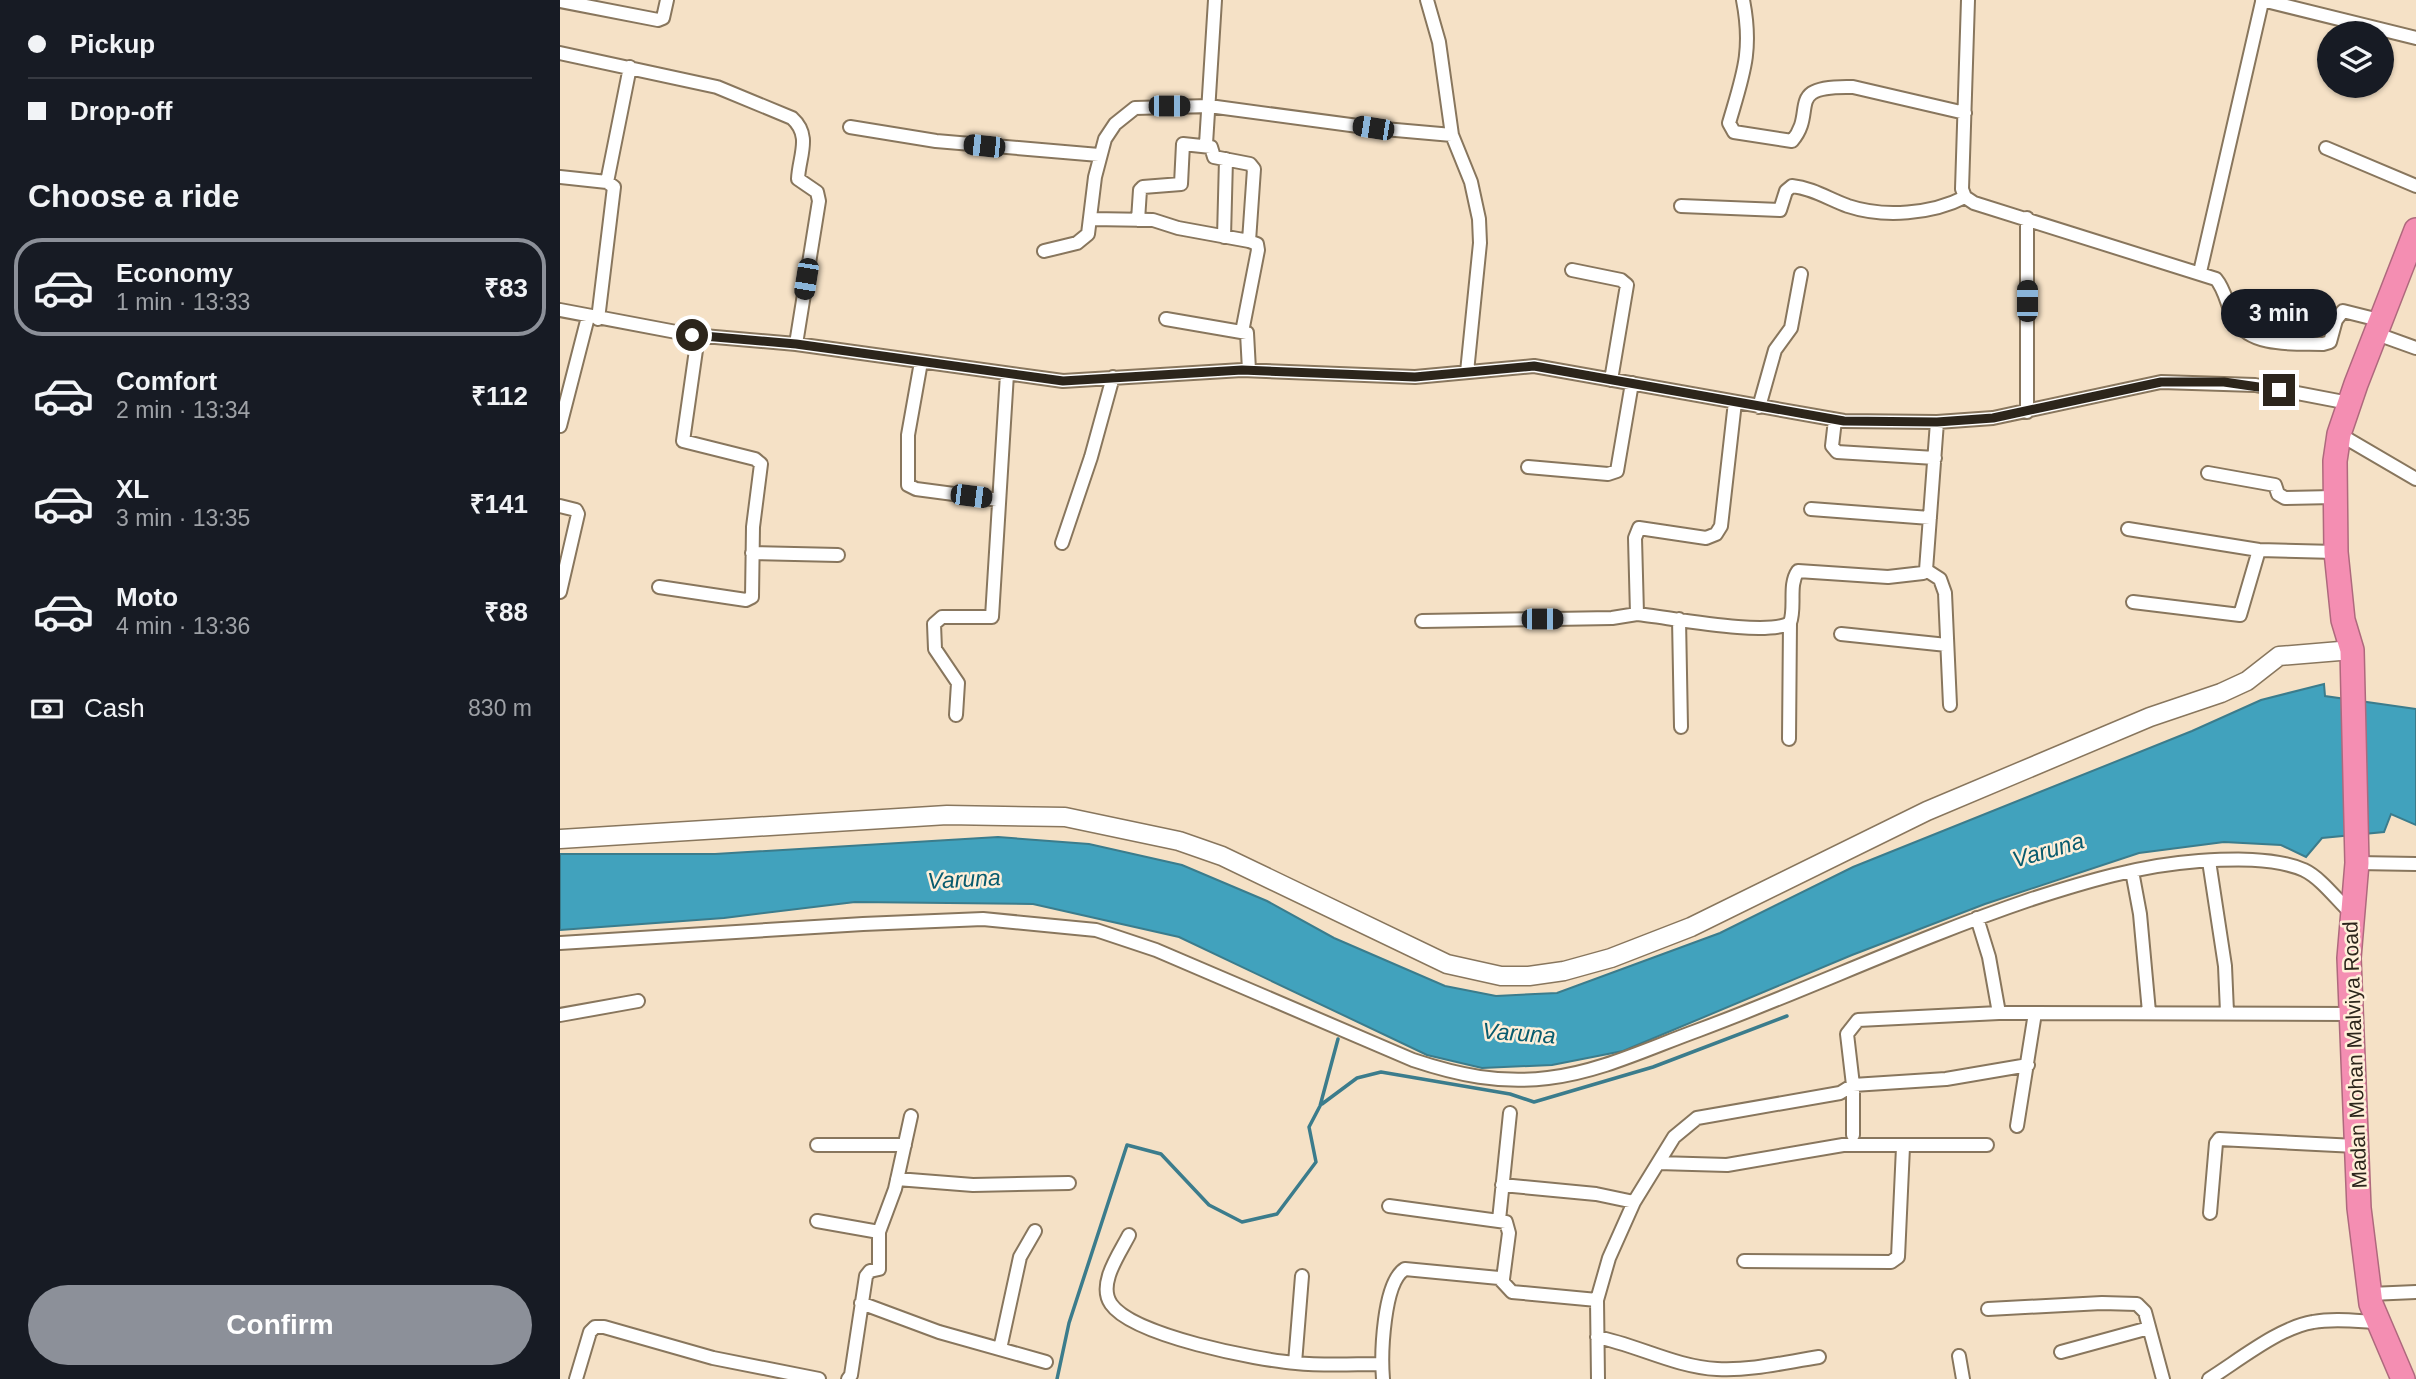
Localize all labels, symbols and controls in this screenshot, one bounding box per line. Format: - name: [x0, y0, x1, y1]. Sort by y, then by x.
- map controls: [2317, 21, 2394, 98]
- button: layers: [2317, 21, 2394, 98]
- text: Pickup: [70, 29, 155, 59]
- text: Drop-off: [70, 96, 173, 126]
- car: [1149, 96, 1191, 117]
- car: [1351, 114, 1396, 142]
- car: [963, 133, 1006, 159]
- text: Choose a ride: [28, 178, 240, 214]
- icon: car: [32, 256, 95, 319]
- car: [793, 257, 820, 301]
- text: Economy: [116, 258, 233, 288]
- text: ₹83: [484, 273, 528, 303]
- car: [2017, 280, 2038, 322]
- callout: 3 min: [2221, 288, 2337, 338]
- text: 1 min · 13:33: [116, 289, 250, 315]
- text: 3 min: [2249, 300, 2309, 326]
- route start: [676, 319, 708, 351]
- icon: car: [32, 364, 95, 427]
- text: Comfort: [116, 366, 217, 396]
- route end: [2263, 374, 2295, 406]
- text: ₹112: [471, 381, 528, 411]
- text: 2 min · 13:34: [116, 397, 250, 423]
- icon: car: [32, 472, 95, 535]
- text: XL: [116, 474, 149, 504]
- car: [949, 483, 994, 509]
- text: ₹141: [470, 489, 528, 519]
- text: 3 min · 13:35: [116, 505, 250, 531]
- icon: car: [32, 580, 95, 643]
- text: Moto: [116, 582, 178, 612]
- text: ₹88: [484, 597, 528, 627]
- car: [1522, 609, 1564, 630]
- text: 4 min · 13:36: [116, 613, 250, 639]
- icon: cash: [28, 690, 66, 728]
- text: Cash: [84, 693, 145, 723]
- text: 830 m: [468, 695, 532, 721]
- water label: Varuna: [2009, 827, 2087, 873]
- water label: Varuna: [927, 864, 1001, 894]
- street label: Madan Mohan Malviya Road: [2338, 921, 2371, 1189]
- water label: Varuna: [1482, 1017, 1556, 1049]
- button: Confirm: [28, 1285, 532, 1365]

